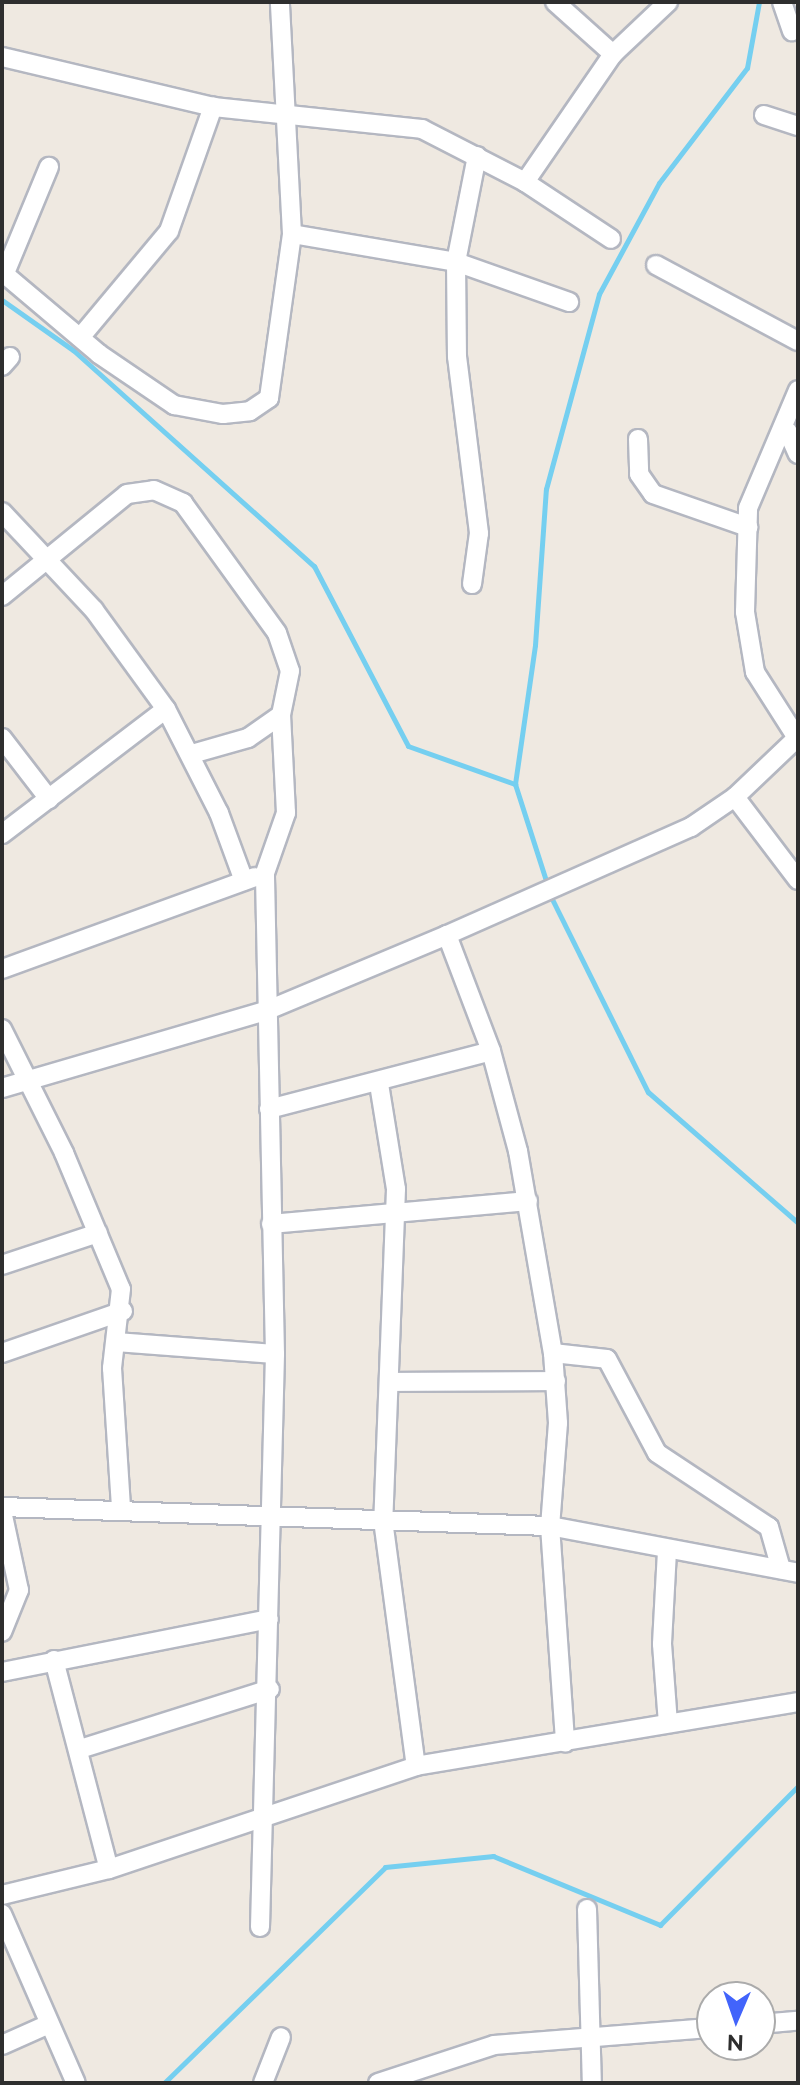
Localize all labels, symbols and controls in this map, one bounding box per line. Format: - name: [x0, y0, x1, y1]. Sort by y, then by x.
- north arrow: [696, 1981, 776, 2061]
- text: N: [726, 2030, 744, 2056]

